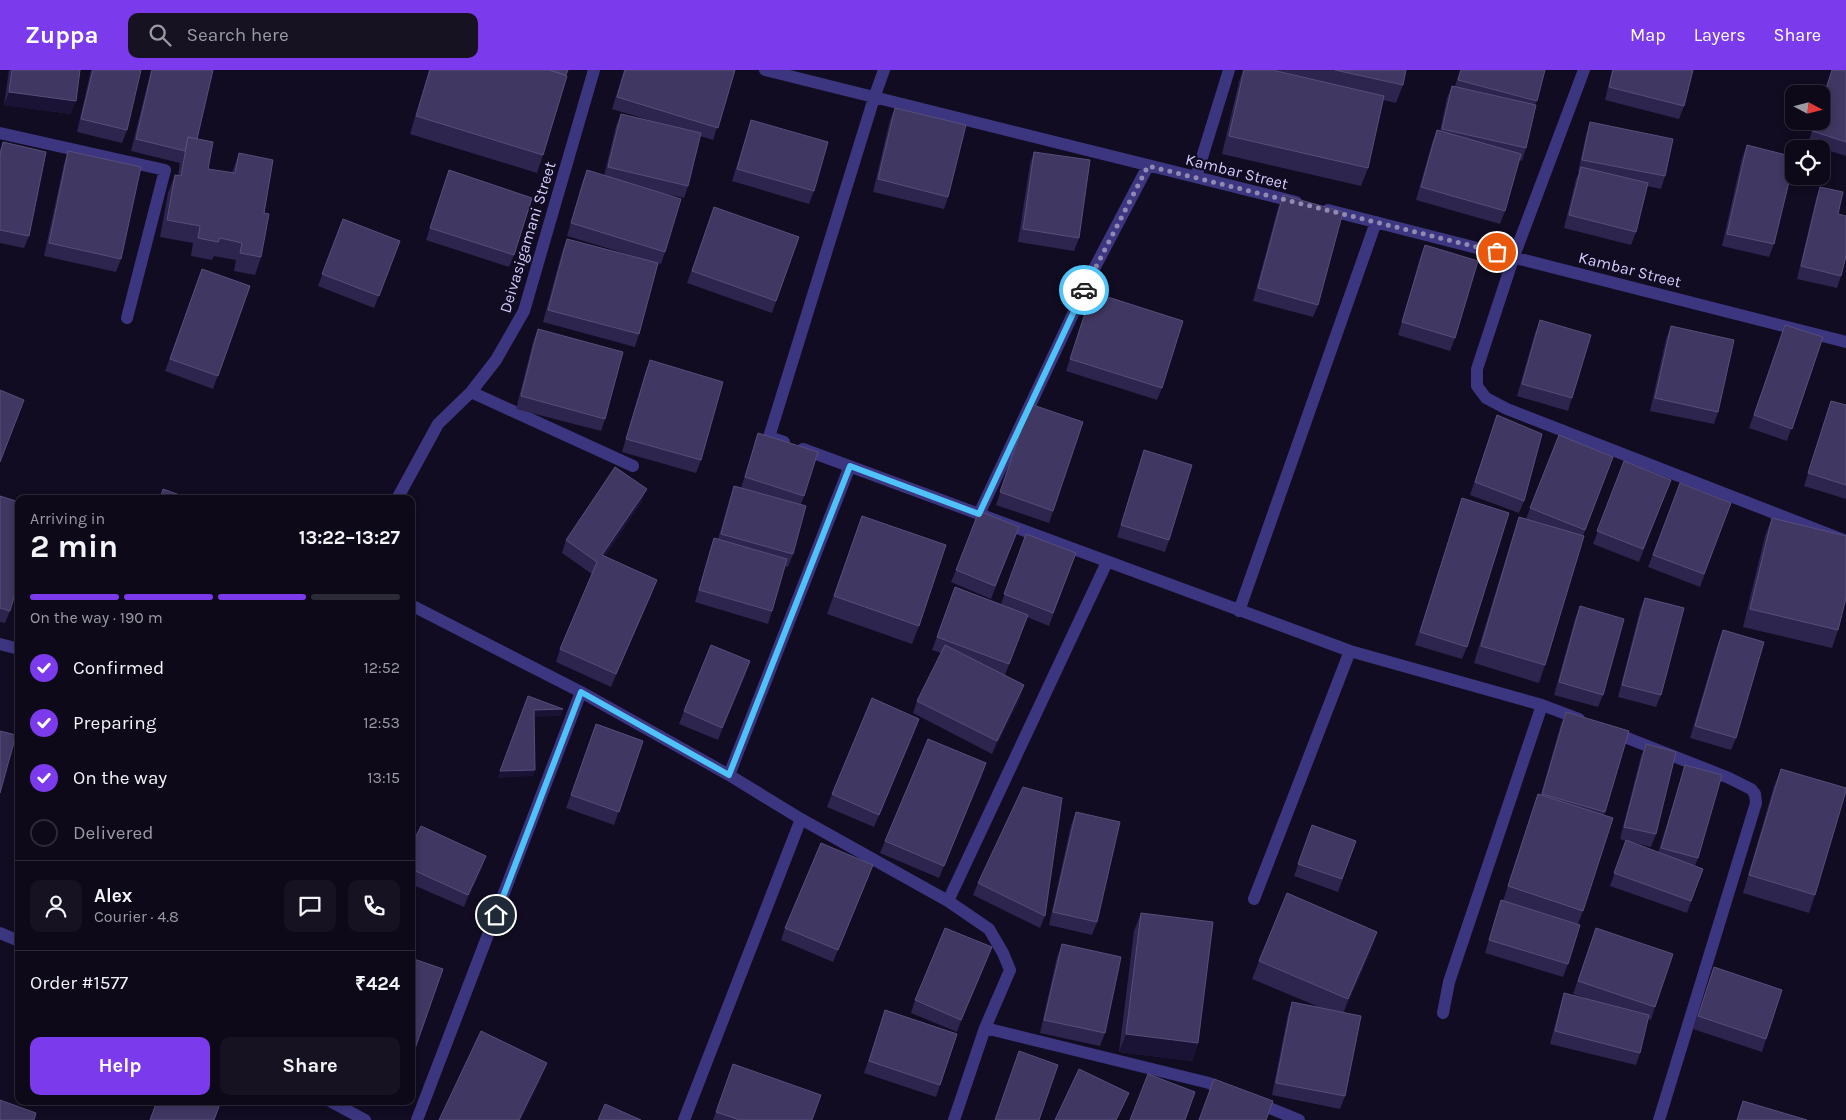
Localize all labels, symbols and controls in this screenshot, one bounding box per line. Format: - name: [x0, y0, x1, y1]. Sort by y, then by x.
- search box: [128, 13, 478, 58]
- text: Zuppa: [25, 21, 98, 49]
- icon: search: [146, 21, 174, 49]
- text: Search here: [186, 24, 289, 46]
- text: Map: [1630, 24, 1666, 46]
- text: Layers: [1694, 24, 1746, 46]
- text: Share: [1774, 24, 1821, 46]
- north arrow: [1785, 85, 1830, 130]
- map controls: [1785, 85, 1830, 185]
- button: locate: [1785, 140, 1830, 185]
- street label: Kambar Street: [1183, 150, 1290, 193]
- street label: Deivasigamani Street: [495, 159, 560, 315]
- pin: [1476, 231, 1518, 273]
- icon: bag: [1483, 238, 1511, 266]
- street label: Kambar Street: [1576, 248, 1683, 291]
- courier: [1059, 265, 1109, 315]
- icon: car: [1070, 276, 1098, 304]
- text: Arriving in: [30, 509, 105, 528]
- text: 13:22–13:27: [299, 527, 400, 549]
- text: 2 min: [30, 528, 118, 565]
- text: On the way · 190 m: [30, 608, 163, 627]
- icon: check: [30, 654, 58, 682]
- text: Confirmed: [73, 657, 164, 679]
- text: 12:52: [363, 658, 400, 677]
- icon: check: [30, 709, 58, 737]
- text: Preparing: [73, 712, 156, 734]
- text: 12:53: [363, 713, 400, 732]
- icon: check: [30, 764, 58, 792]
- text: On the way: [73, 767, 167, 789]
- text: 13:15: [367, 768, 400, 787]
- text: Delivered: [73, 822, 153, 844]
- button: person: [30, 880, 82, 932]
- button: chat: [284, 880, 336, 932]
- button: phone: [348, 880, 400, 932]
- text: Alex: [94, 885, 132, 907]
- pin: [475, 894, 517, 936]
- icon: home: [482, 901, 510, 929]
- text: Courier · 4.8: [94, 907, 179, 926]
- text: Order #1577: [30, 972, 128, 994]
- text: ₹424: [355, 973, 400, 995]
- button: Help: [30, 1037, 210, 1095]
- button: Share: [220, 1037, 400, 1095]

